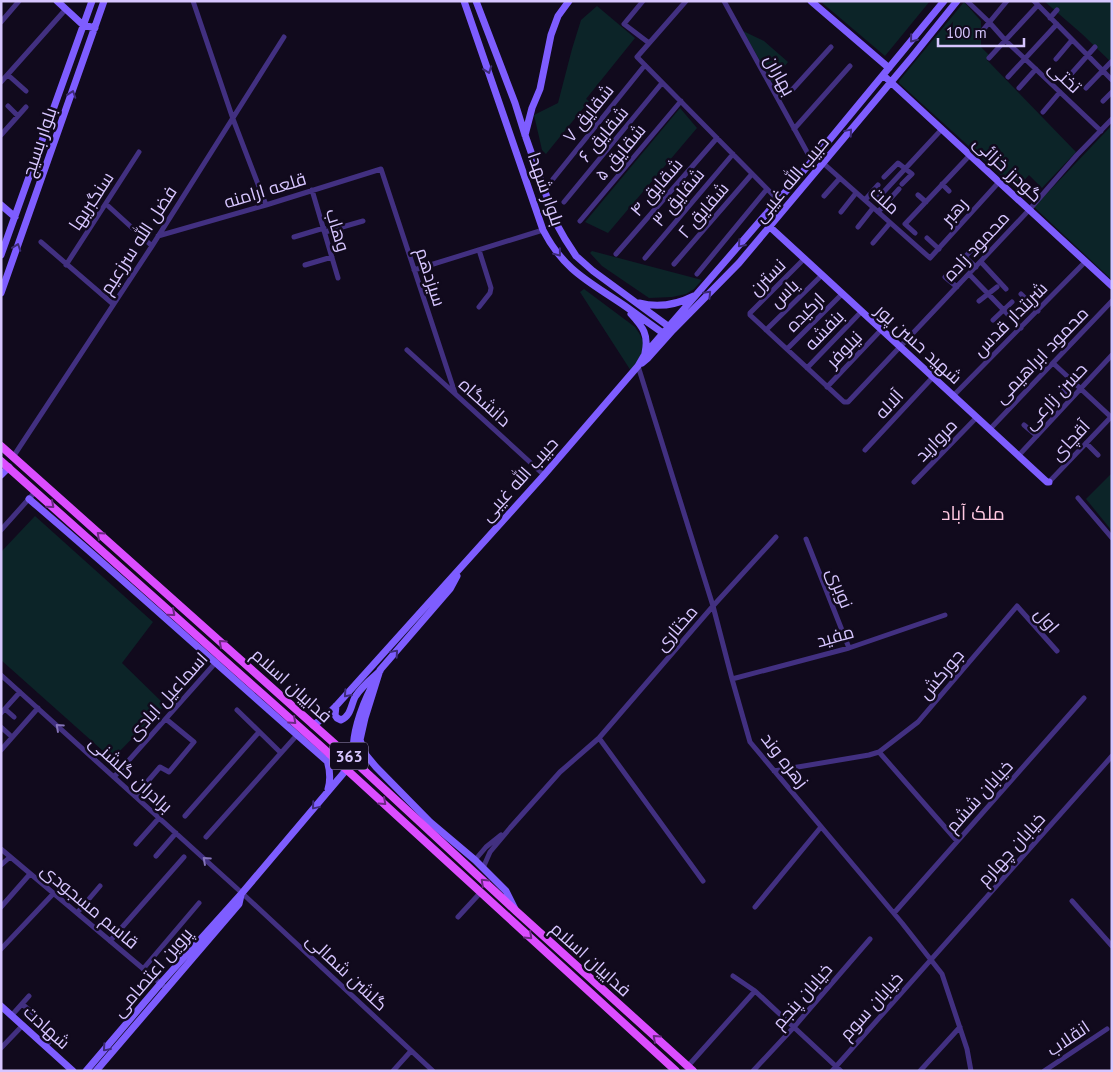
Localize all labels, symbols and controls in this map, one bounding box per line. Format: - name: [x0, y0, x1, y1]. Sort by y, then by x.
- scale bar: [938, 15, 1024, 47]
- text: 100 m: [946, 23, 987, 42]
- one-way arrow: [910, 33, 918, 42]
- street label: بهاران: [759, 50, 801, 100]
- street label: تختی: [1044, 56, 1086, 98]
- one-way arrow: [482, 65, 492, 73]
- street label: شقایق ۷: [557, 79, 619, 148]
- one-way arrow: [66, 90, 76, 98]
- street label: شقایق ۶: [573, 101, 634, 167]
- street label: بلوار بسیج: [16, 104, 63, 180]
- street label: شقایق ۵: [590, 119, 651, 186]
- one-way arrow: [844, 129, 852, 138]
- street label: حبیب الله غیبی: [748, 131, 834, 227]
- street label: گودرز خزائی: [969, 131, 1047, 207]
- street label: بلوار شهدا: [523, 149, 569, 229]
- street label: شقایق ۴: [625, 153, 688, 221]
- street label: شقایق ۳: [647, 163, 710, 232]
- street label: سنگبریها: [63, 167, 119, 235]
- street label: قلعه ارامنه: [221, 167, 309, 213]
- street label: شقایق ۲: [672, 177, 734, 243]
- street label: فضل الله سرزعیم: [94, 181, 182, 299]
- street label: ملت: [865, 181, 905, 219]
- street label: رهبر: [935, 192, 973, 230]
- street label: وهاب: [321, 206, 355, 254]
- street label: محمود زاده: [938, 206, 1014, 286]
- one-way arrow: [738, 238, 747, 247]
- one-way arrow: [12, 243, 22, 252]
- street label: سیزدهم: [410, 245, 451, 310]
- one-way arrow: [552, 248, 561, 257]
- street label: نسترن: [744, 254, 790, 300]
- street label: یاس: [765, 274, 804, 312]
- street label: شربتدار قدس: [968, 277, 1052, 361]
- street label: ارکیده: [781, 288, 829, 336]
- one-way arrow: [702, 291, 711, 300]
- street label: شهید حسن پور: [869, 298, 967, 390]
- street label: محمود ابراهیمی: [989, 302, 1093, 408]
- street label: بنفشه: [799, 305, 849, 355]
- street label: نیلوفر: [820, 326, 867, 373]
- street label: حسن زارعی: [1018, 358, 1092, 434]
- street label: دانشگاه: [454, 373, 516, 431]
- street label: آلاله: [870, 384, 908, 423]
- street label: مروارید: [910, 414, 962, 466]
- street label: آقچای: [1045, 414, 1096, 466]
- street label: حبیب الله غیبی: [475, 432, 563, 526]
- one-way arrow: [45, 499, 54, 508]
- district label: ملک آباد: [941, 501, 1005, 525]
- one-way arrow: [97, 532, 106, 541]
- street label: نوبری: [822, 564, 858, 612]
- street label: مختاری: [650, 600, 702, 656]
- street label: اول: [1030, 602, 1064, 638]
- one-way arrow: [167, 607, 176, 616]
- street label: مفید: [814, 620, 856, 652]
- one-way arrow: [218, 640, 227, 649]
- street label: فداییان اسلام: [246, 643, 337, 728]
- street label: جورکش: [913, 644, 969, 704]
- street label: اسماعیل ابادی: [122, 647, 212, 745]
- one-way arrow: [389, 650, 398, 659]
- one-way arrow: [344, 688, 353, 697]
- one-way arrow: [288, 715, 297, 724]
- one-way arrow: [56, 724, 65, 733]
- street label: زهره وند: [756, 728, 814, 792]
- street label: برادران گلشنی: [84, 730, 178, 818]
- road number: 363: [330, 742, 368, 769]
- street label: خیابان ششم: [940, 755, 1018, 838]
- one-way arrow: [377, 796, 386, 805]
- one-way arrow: [312, 800, 320, 809]
- street label: خیابان چهارم: [972, 808, 1051, 891]
- one-way arrow: [202, 857, 211, 866]
- street label: قاسم مسجودی: [36, 858, 144, 954]
- one-way arrow: [481, 879, 490, 888]
- street label: فداییان اسلام: [545, 917, 636, 1002]
- street label: پروین اعتصامی: [107, 922, 198, 1022]
- street label: گلشن شمالی: [301, 928, 393, 1016]
- one-way arrow: [523, 930, 532, 939]
- street label: خیابان پنجم: [767, 958, 838, 1035]
- street label: خیابان سوم: [834, 967, 908, 1046]
- street label: شهادت: [19, 1000, 75, 1054]
- street label: انقلاب: [1042, 1015, 1094, 1061]
- one-way arrow: [653, 1035, 662, 1044]
- one-way arrow: [102, 1042, 111, 1051]

